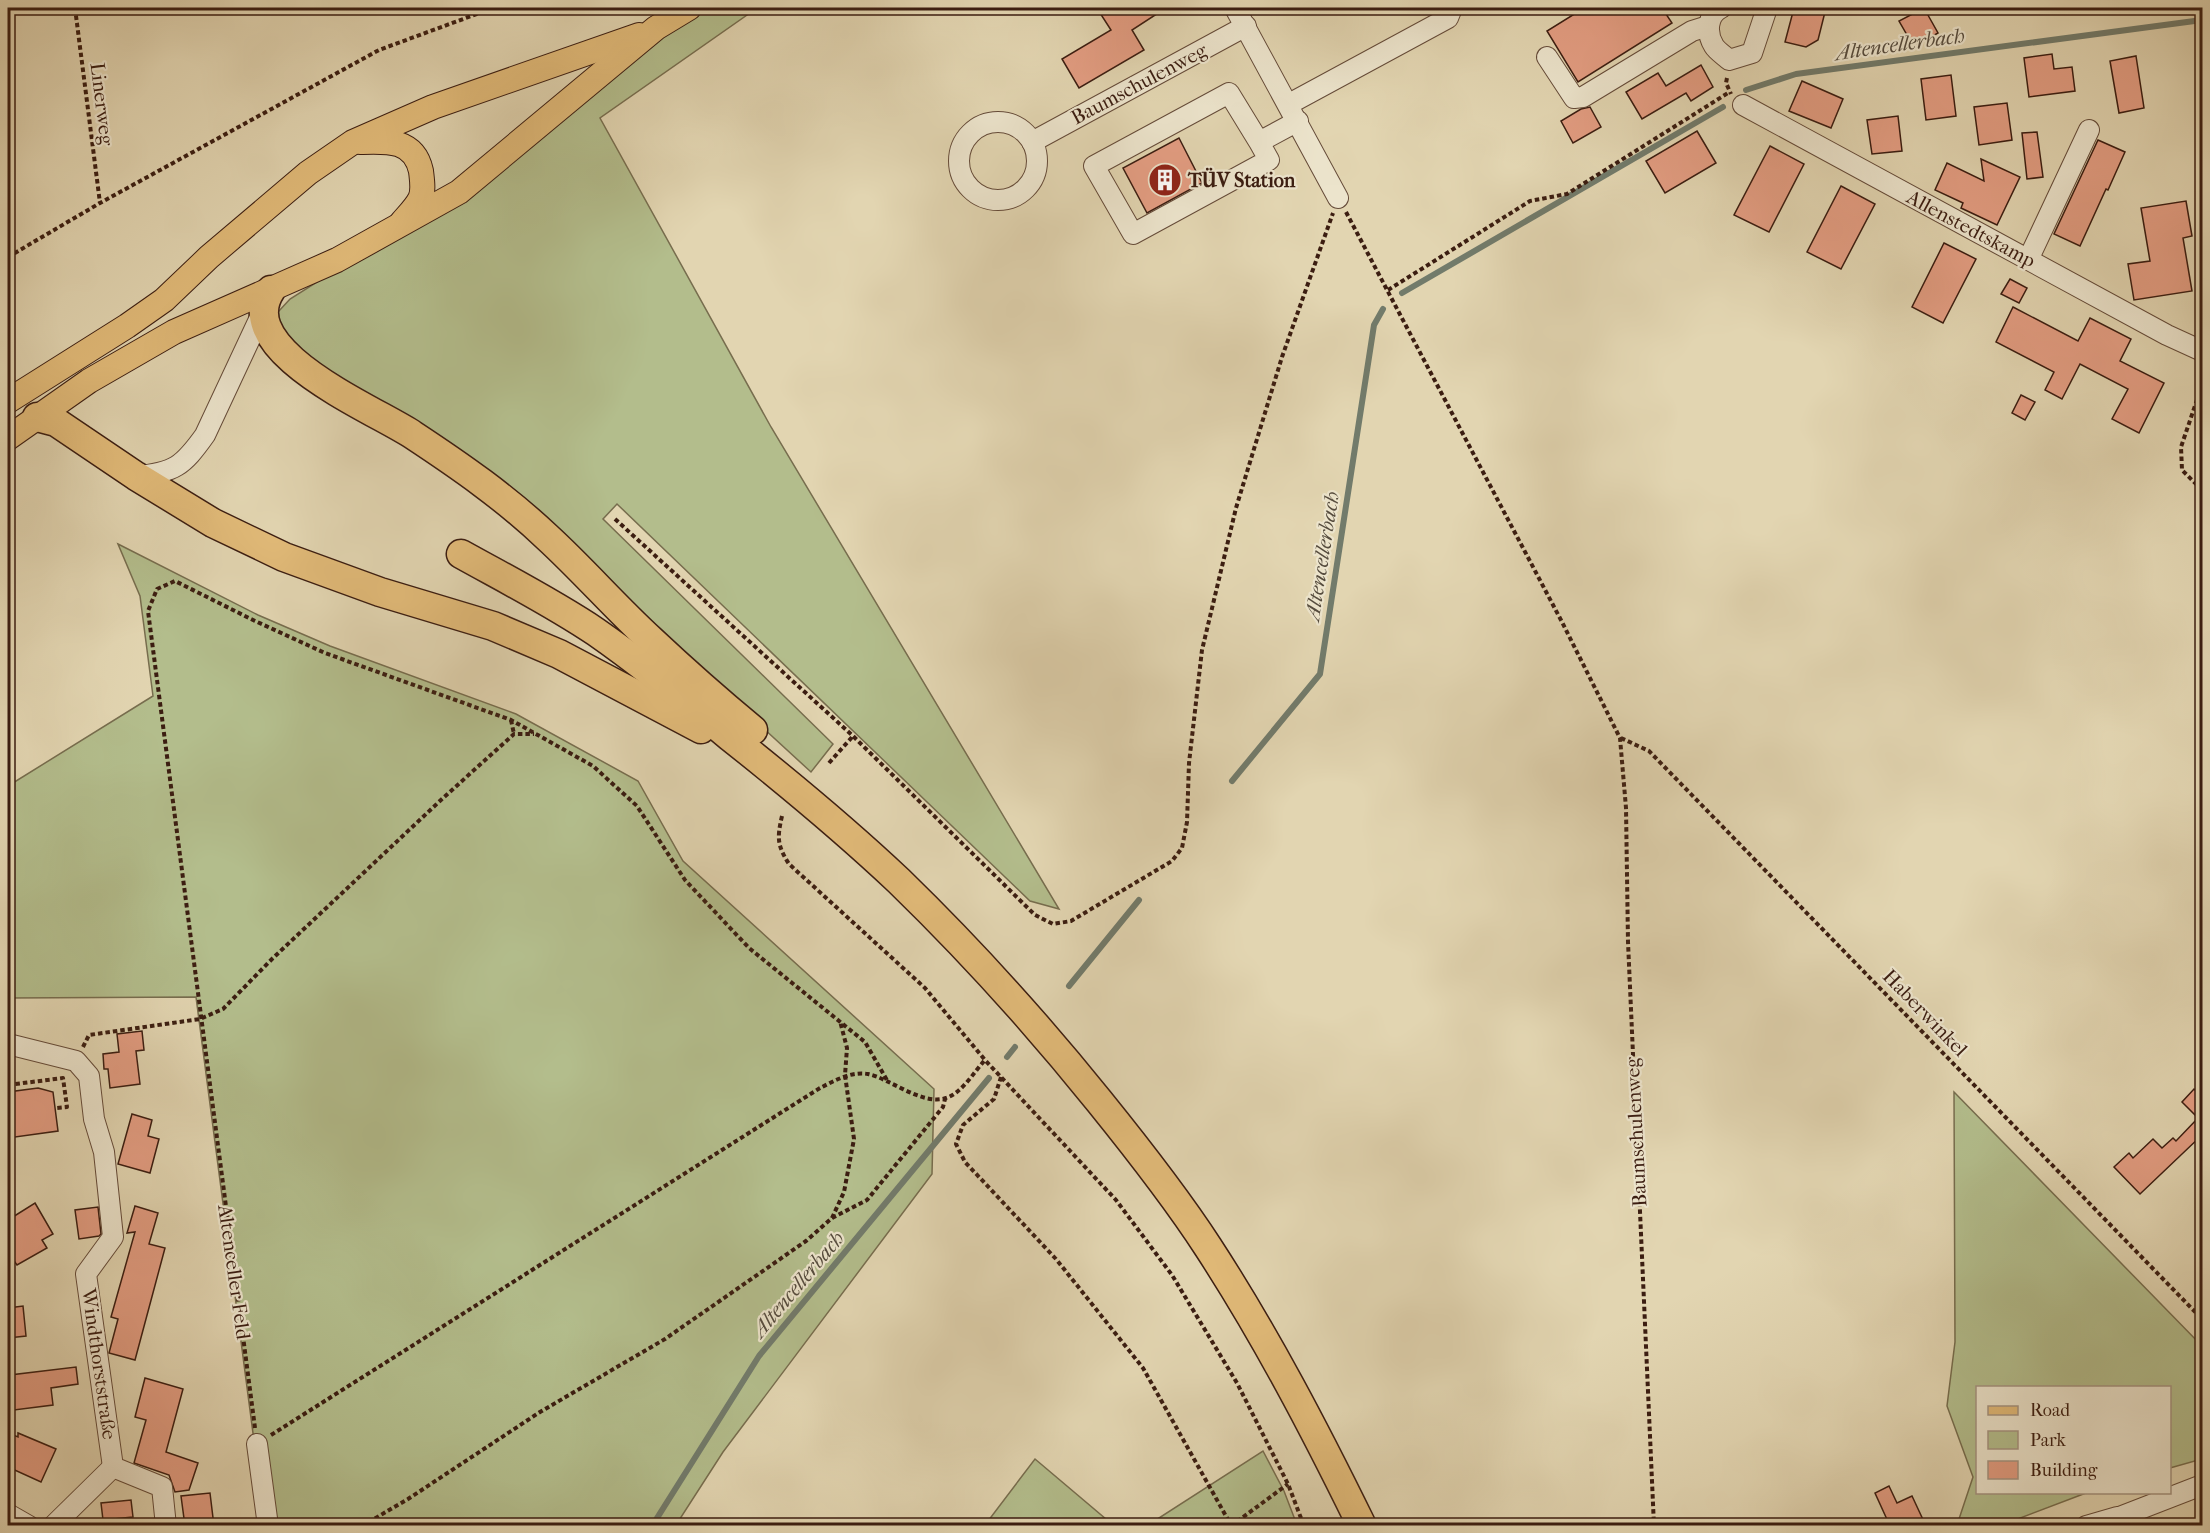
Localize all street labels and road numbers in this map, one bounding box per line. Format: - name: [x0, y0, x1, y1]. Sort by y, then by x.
- street label: Baumschulenweg: [1067, 38, 1211, 129]
- street label: Linerweg: [86, 61, 119, 147]
- street label: Allenstedtskamp: [1902, 185, 2039, 273]
- street label: Haberwinkel: [1878, 965, 1972, 1062]
- street label: Baumschulenweg: [1621, 1056, 1651, 1208]
- street label: Altenceller Feld: [213, 1202, 255, 1342]
- street label: Windthorststraße: [77, 1286, 121, 1441]

